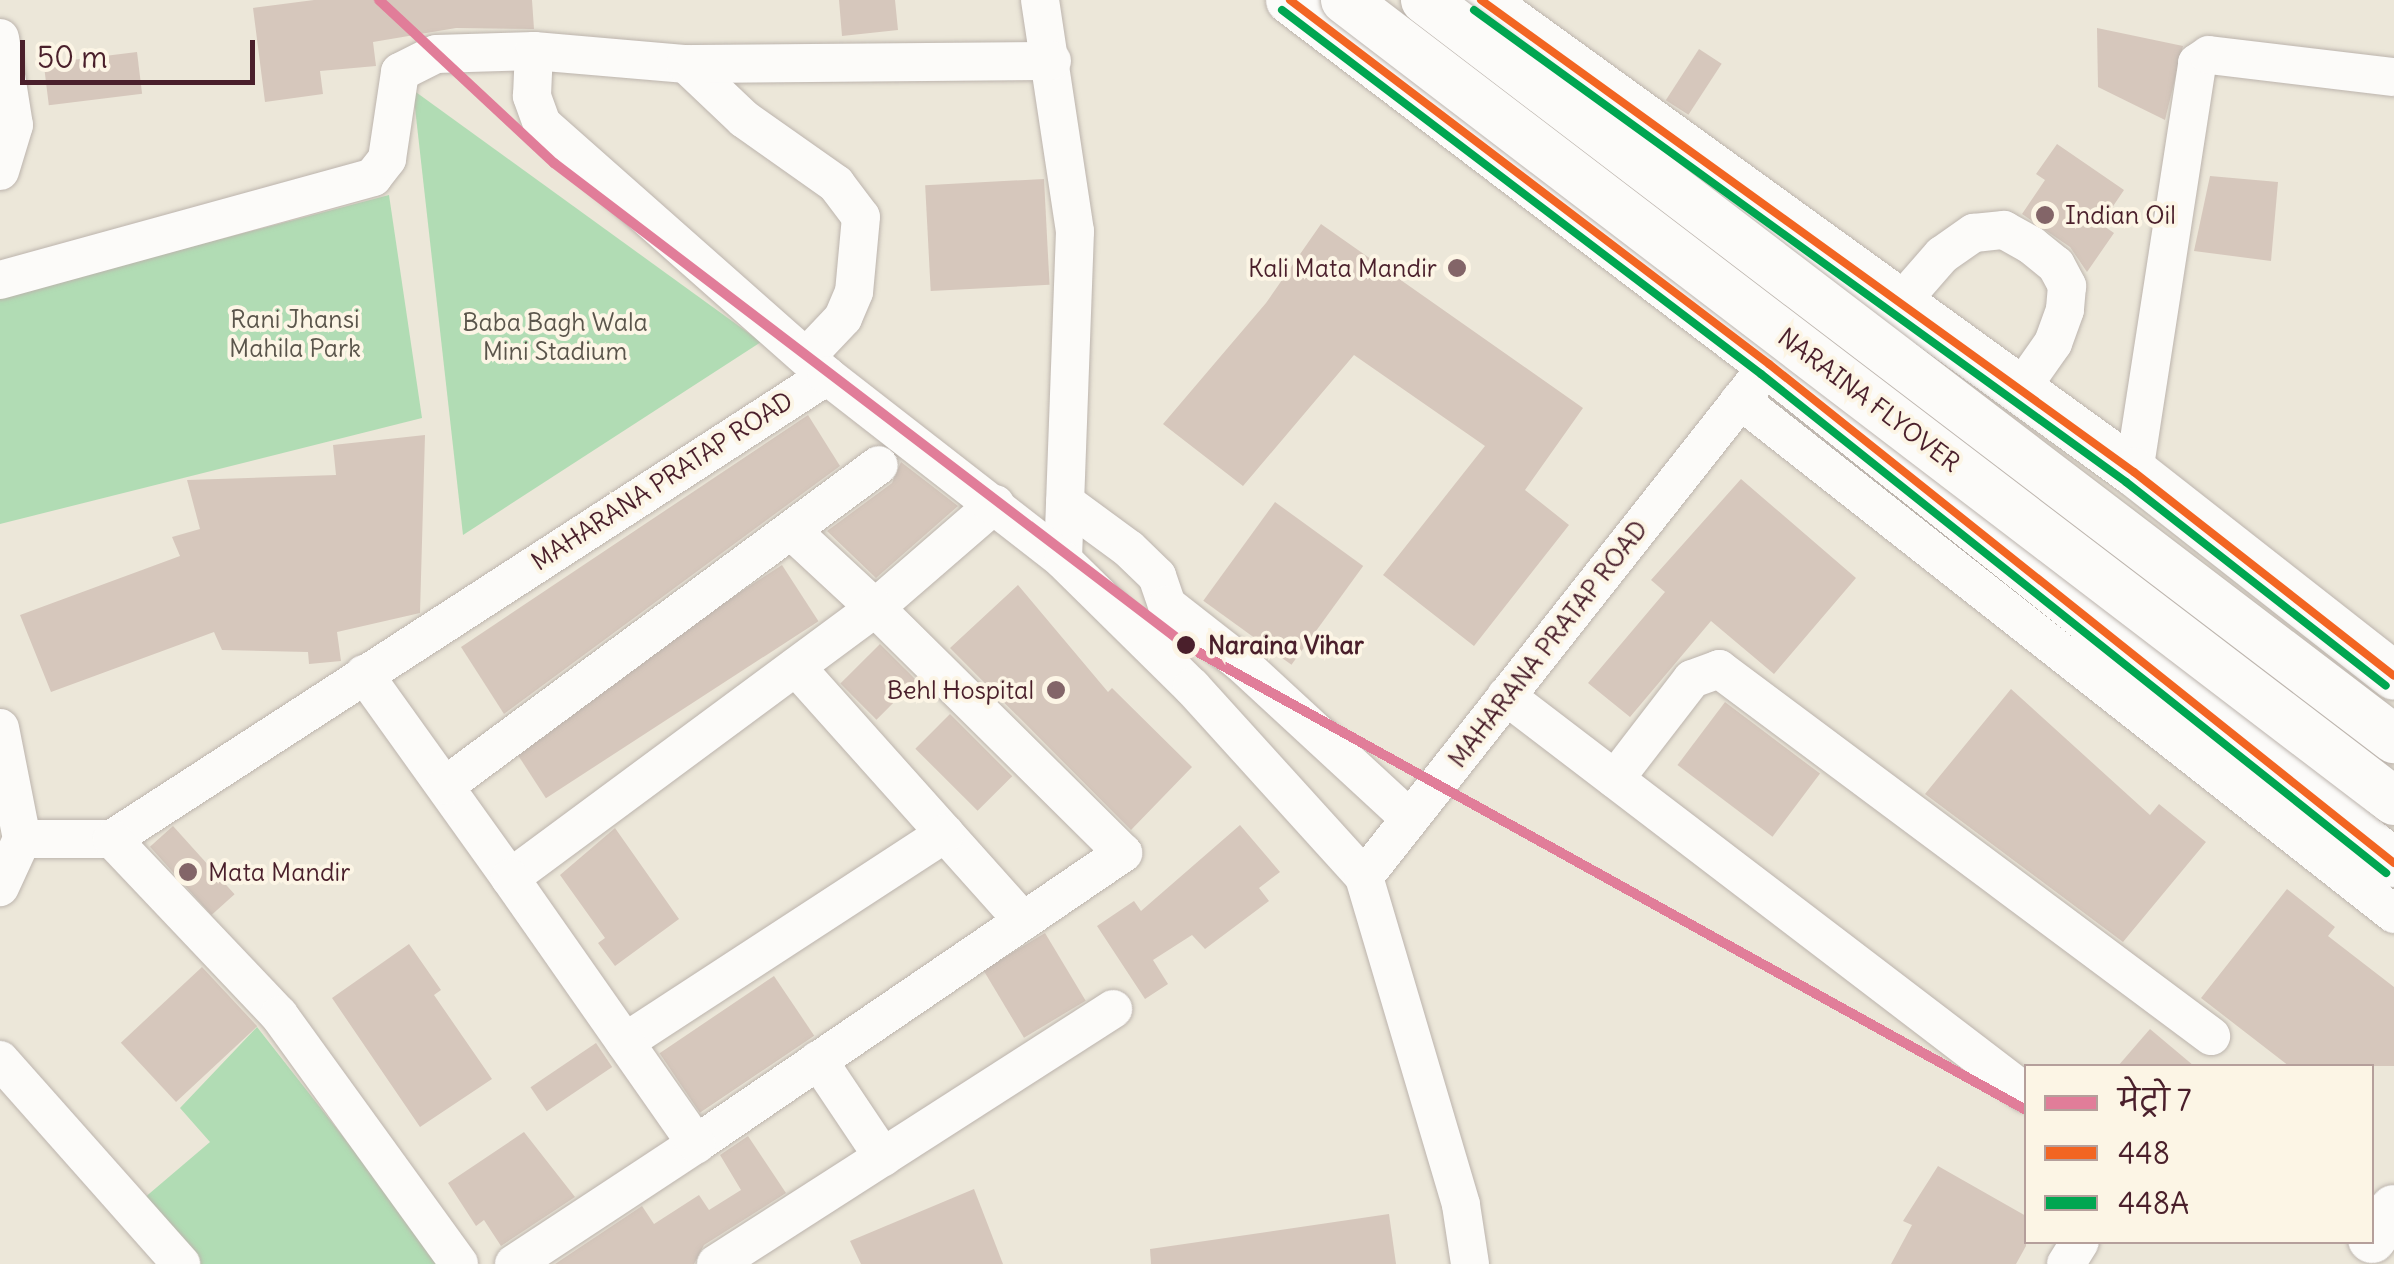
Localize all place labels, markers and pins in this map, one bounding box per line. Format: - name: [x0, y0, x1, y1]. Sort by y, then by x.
- place label: Indian Oil: [2065, 200, 2176, 230]
- marker: Indian Oil: [2034, 204, 2056, 226]
- place label: Kali Mata Mandir: [1248, 253, 1437, 283]
- marker: Kali Mata Mandir: [1446, 257, 1468, 279]
- place label: Naraina Vihar: [1208, 630, 1364, 660]
- marker: Naraina Vihar: [1173, 632, 1199, 658]
- place label: Behl Hospital: [887, 675, 1034, 705]
- marker: Behl Hospital: [1043, 677, 1069, 703]
- place label: Mata Mandir: [208, 857, 350, 887]
- marker: Mata Mandir: [177, 861, 199, 883]

